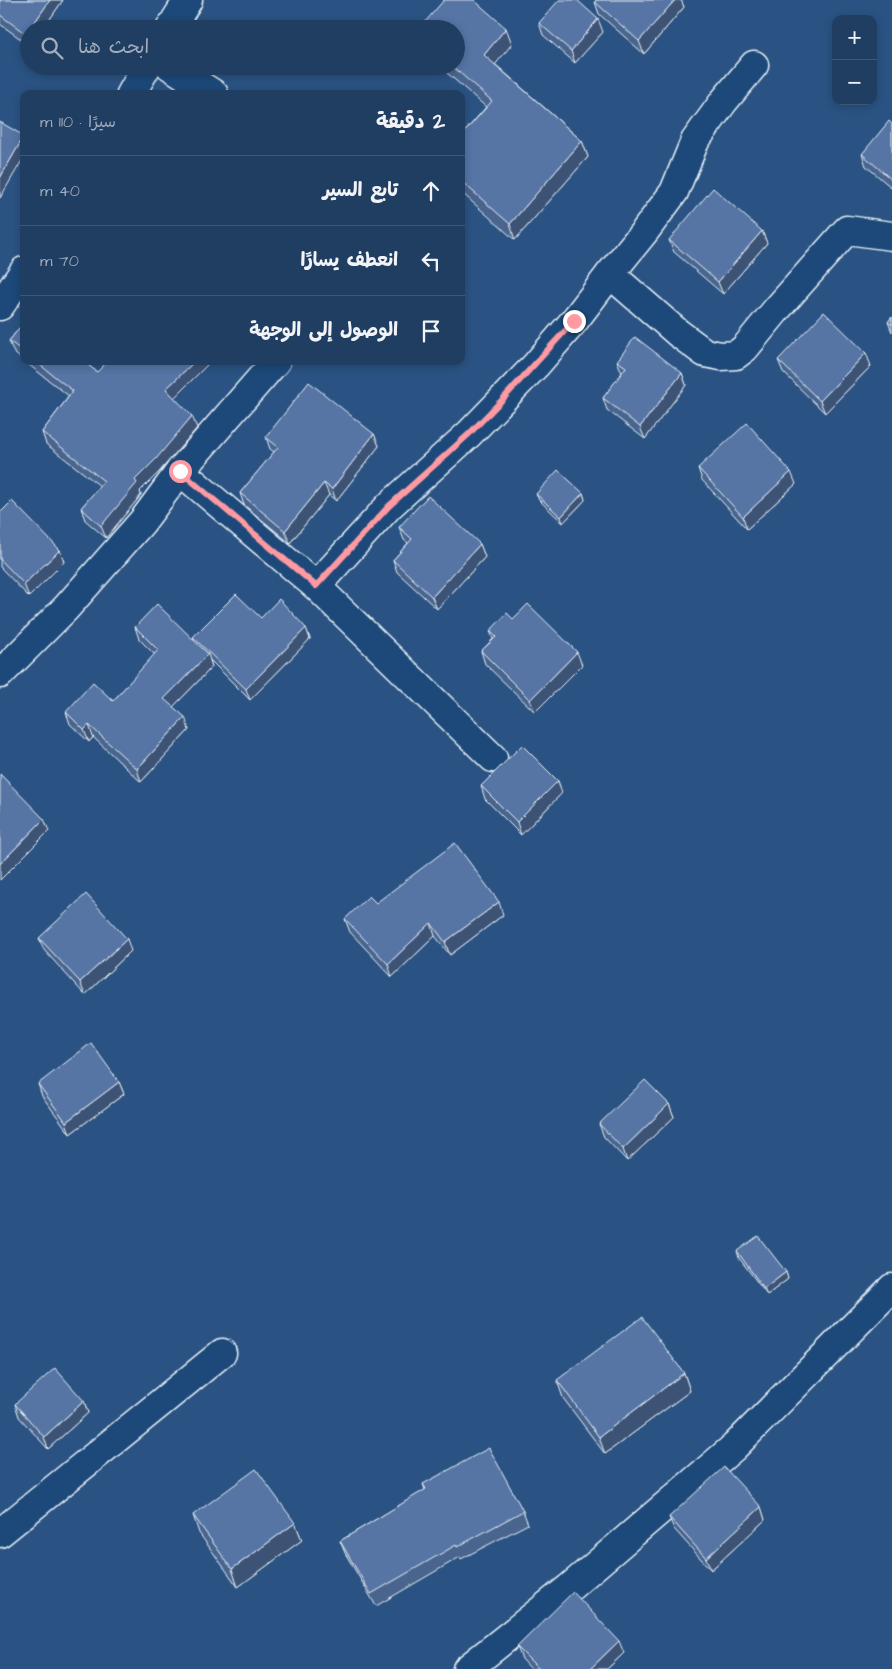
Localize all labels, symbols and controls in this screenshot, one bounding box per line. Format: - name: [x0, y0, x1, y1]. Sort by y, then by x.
- map controls: [832, 15, 877, 105]
- button: +: [832, 15, 877, 60]
- search box: [20, 20, 465, 75]
- icon: search: [38, 34, 66, 62]
- text: ابحث هنا: [78, 34, 149, 61]
- button: −: [832, 60, 877, 105]
- text: 2 دقيقة: [376, 107, 445, 136]
- text: سيرًا · 110 m: [40, 111, 116, 133]
- text: تابع السير: [323, 177, 398, 204]
- icon: ahead: [417, 177, 445, 205]
- text: 40 m: [40, 180, 80, 202]
- text: انعطف يسارًا: [301, 247, 398, 274]
- icon: left: [417, 247, 445, 275]
- text: 70 m: [40, 250, 79, 272]
- route end: [563, 310, 586, 333]
- text: الوصول إلى الوجهة: [249, 317, 398, 344]
- icon: arrive: [417, 317, 445, 345]
- route start: [169, 460, 192, 483]

